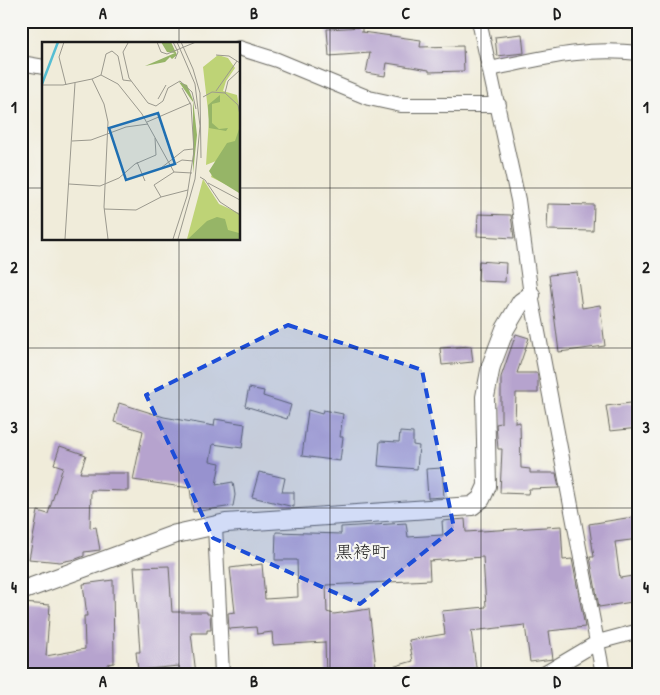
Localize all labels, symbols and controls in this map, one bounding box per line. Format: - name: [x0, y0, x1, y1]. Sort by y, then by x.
- text: A: [99, 2, 107, 24]
- text: B: [250, 2, 258, 24]
- text: C: [402, 2, 411, 24]
- text: D: [553, 2, 561, 24]
- inset map: [42, 42, 240, 240]
- text: 1: [11, 96, 17, 118]
- text: 1: [643, 96, 649, 118]
- text: 2: [10, 256, 18, 278]
- text: 2: [642, 256, 650, 278]
- text: 3: [10, 416, 18, 438]
- text: 3: [642, 416, 650, 438]
- district label: 黒袴町: [335, 539, 389, 564]
- text: 4: [11, 576, 17, 598]
- text: 4: [643, 576, 649, 598]
- text: A: [99, 670, 107, 692]
- text: B: [250, 670, 258, 692]
- text: C: [402, 670, 411, 692]
- text: D: [553, 670, 561, 692]

